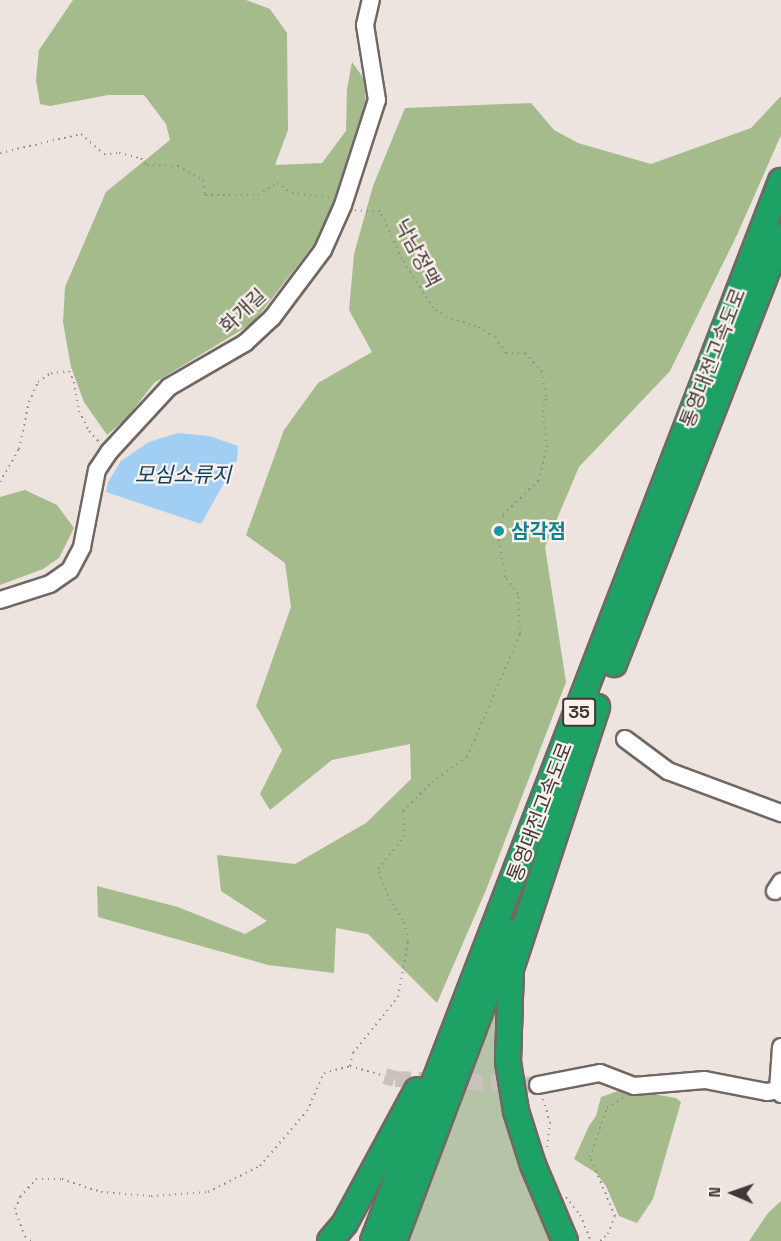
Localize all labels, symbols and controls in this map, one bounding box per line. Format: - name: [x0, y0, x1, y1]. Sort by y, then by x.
- street label: 낙남정맥: [389, 215, 445, 291]
- street label: 화개길: [215, 283, 271, 339]
- street label: 통영대전고속도로: [675, 285, 751, 431]
- water label: 모심소류지: [135, 462, 231, 488]
- place label: 삼각점: [511, 519, 566, 543]
- marker: 삼각점: [492, 524, 506, 538]
- road number: 35: [561, 697, 597, 727]
- street label: 통영대전고속도로: [502, 739, 578, 885]
- north arrow: [703, 1163, 763, 1223]
- text: N: [704, 1187, 725, 1198]

